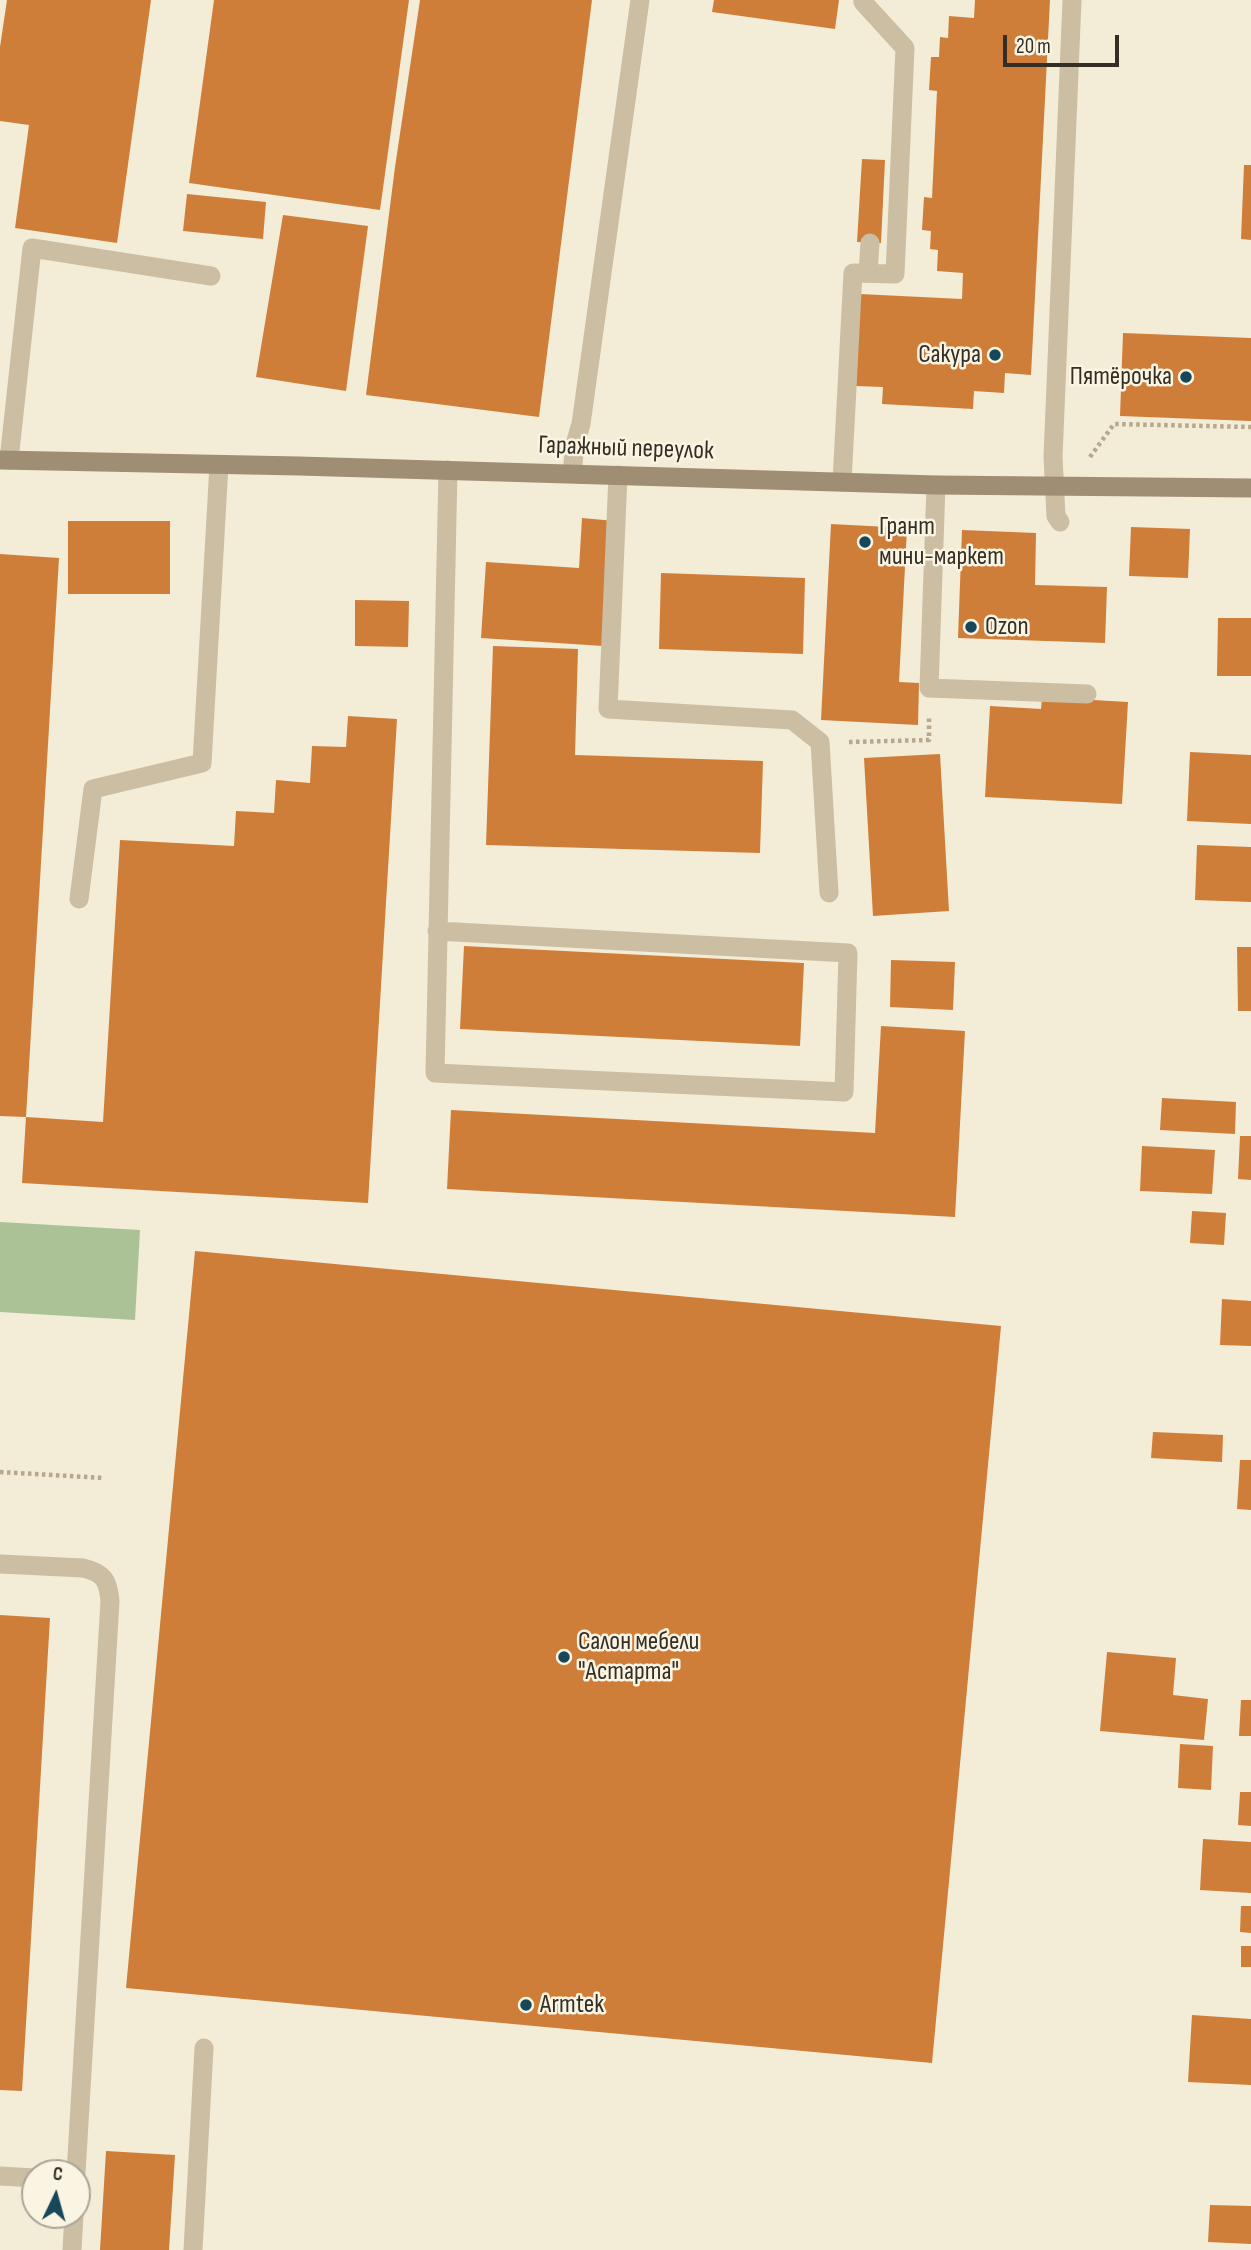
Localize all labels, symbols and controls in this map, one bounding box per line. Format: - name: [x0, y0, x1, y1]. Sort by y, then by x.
- scale bar: [1006, 21, 1122, 65]
- text: 20 m: [1016, 34, 1051, 59]
- place label: Сакура: [918, 339, 981, 371]
- marker: Сакура: [987, 347, 1003, 363]
- place label: Пятёрочка: [1070, 361, 1172, 393]
- marker: Пятёрочка: [1178, 369, 1194, 385]
- street label: Гаражный переулок: [538, 430, 714, 468]
- place label: Грант мини-маркет: [879, 511, 1004, 572]
- marker: Грант мини-маркет: [857, 534, 873, 550]
- place label: Ozon: [985, 611, 1029, 643]
- marker: Ozon: [963, 619, 979, 635]
- place label: Салон мебели "Астарта": [578, 1626, 699, 1688]
- marker: Салон мебели "Астарта": [556, 1649, 572, 1665]
- place label: Armtek: [540, 1989, 604, 2021]
- marker: Armtek: [518, 1997, 534, 2013]
- north arrow: [21, 2159, 91, 2229]
- text: С: [52, 2163, 64, 2186]

